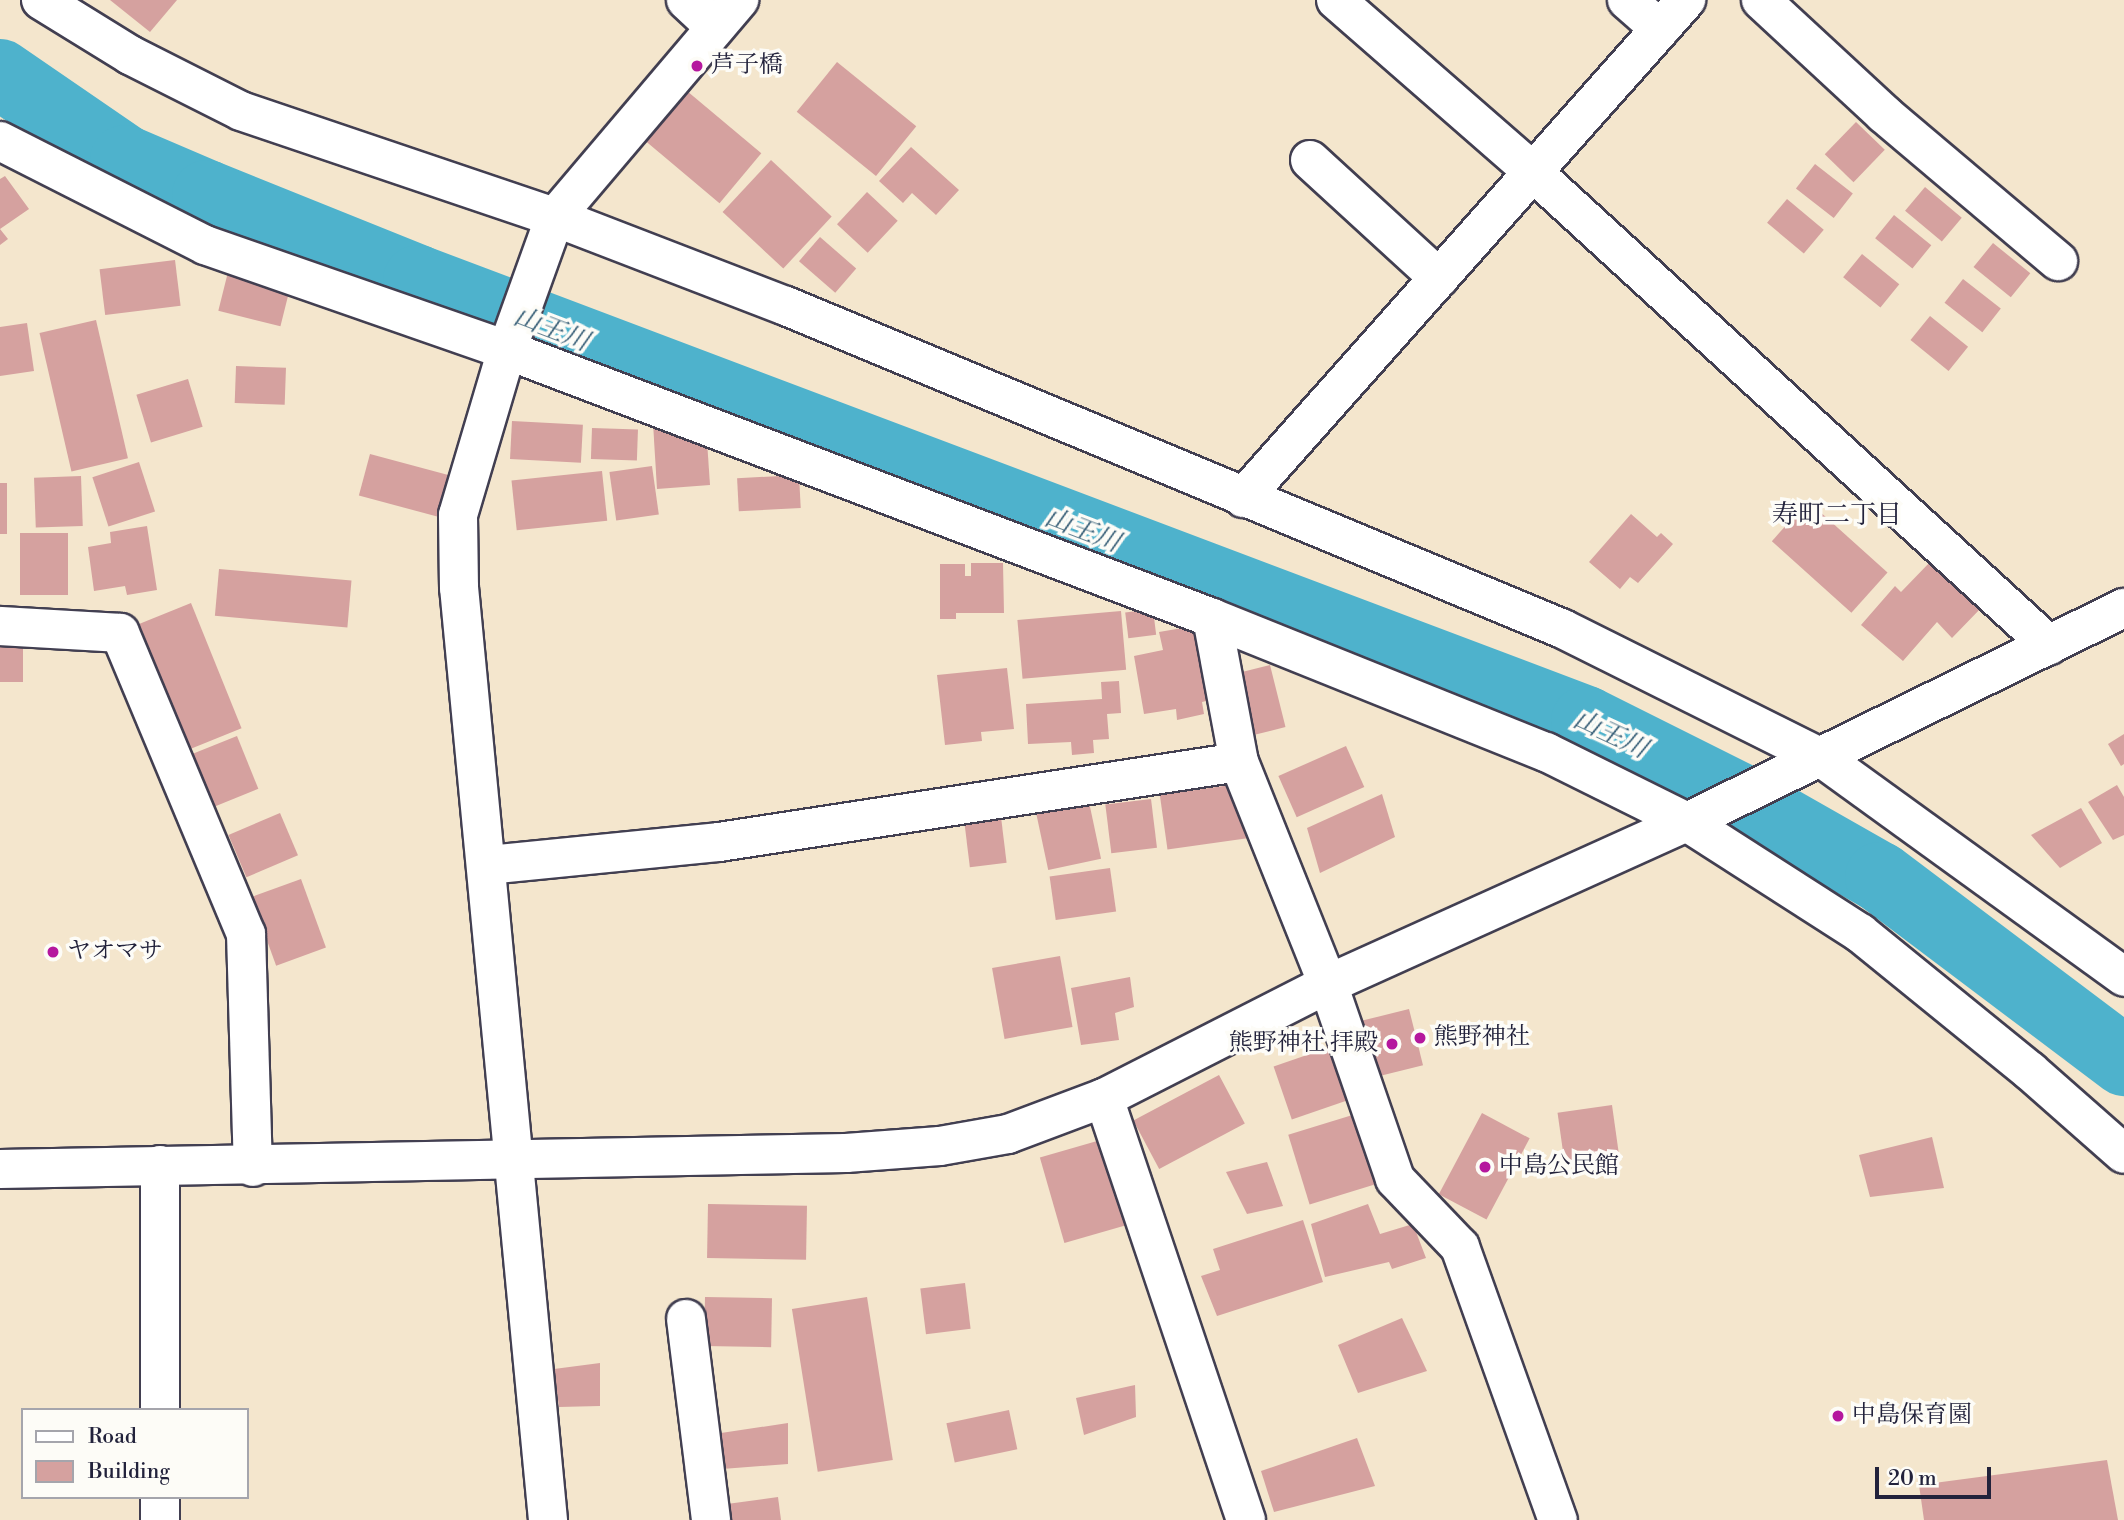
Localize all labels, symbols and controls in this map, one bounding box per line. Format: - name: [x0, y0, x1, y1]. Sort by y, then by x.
- place label: 芦子橋: [711, 52, 783, 80]
- marker: 芦子橋: [689, 58, 705, 74]
- water label: 山王川: [509, 301, 593, 359]
- district label: 寿町二丁目: [1772, 500, 1902, 532]
- water label: 山王川: [1040, 502, 1124, 560]
- water label: 山王川: [1568, 704, 1652, 766]
- place label: ヤオマサ: [67, 938, 163, 966]
- marker: ヤオマサ: [45, 944, 61, 960]
- place label: 熊野神社: [1434, 1024, 1530, 1052]
- place label: 熊野神社 拝殿: [1229, 1030, 1378, 1058]
- marker: 熊野神社: [1412, 1030, 1428, 1046]
- marker: 熊野神社 拝殿: [1384, 1036, 1400, 1052]
- place label: 中島公民館: [1499, 1153, 1619, 1181]
- marker: 中島公民館: [1477, 1159, 1493, 1175]
- place label: 中島保育園: [1852, 1402, 1972, 1430]
- legend: [21, 1408, 248, 1499]
- marker: 中島保育園: [1830, 1408, 1846, 1424]
- text: Road: [88, 1424, 137, 1450]
- scale bar: [1879, 1454, 1994, 1498]
- text: Building: [88, 1459, 170, 1485]
- text: 20 m: [1888, 1466, 1937, 1492]

